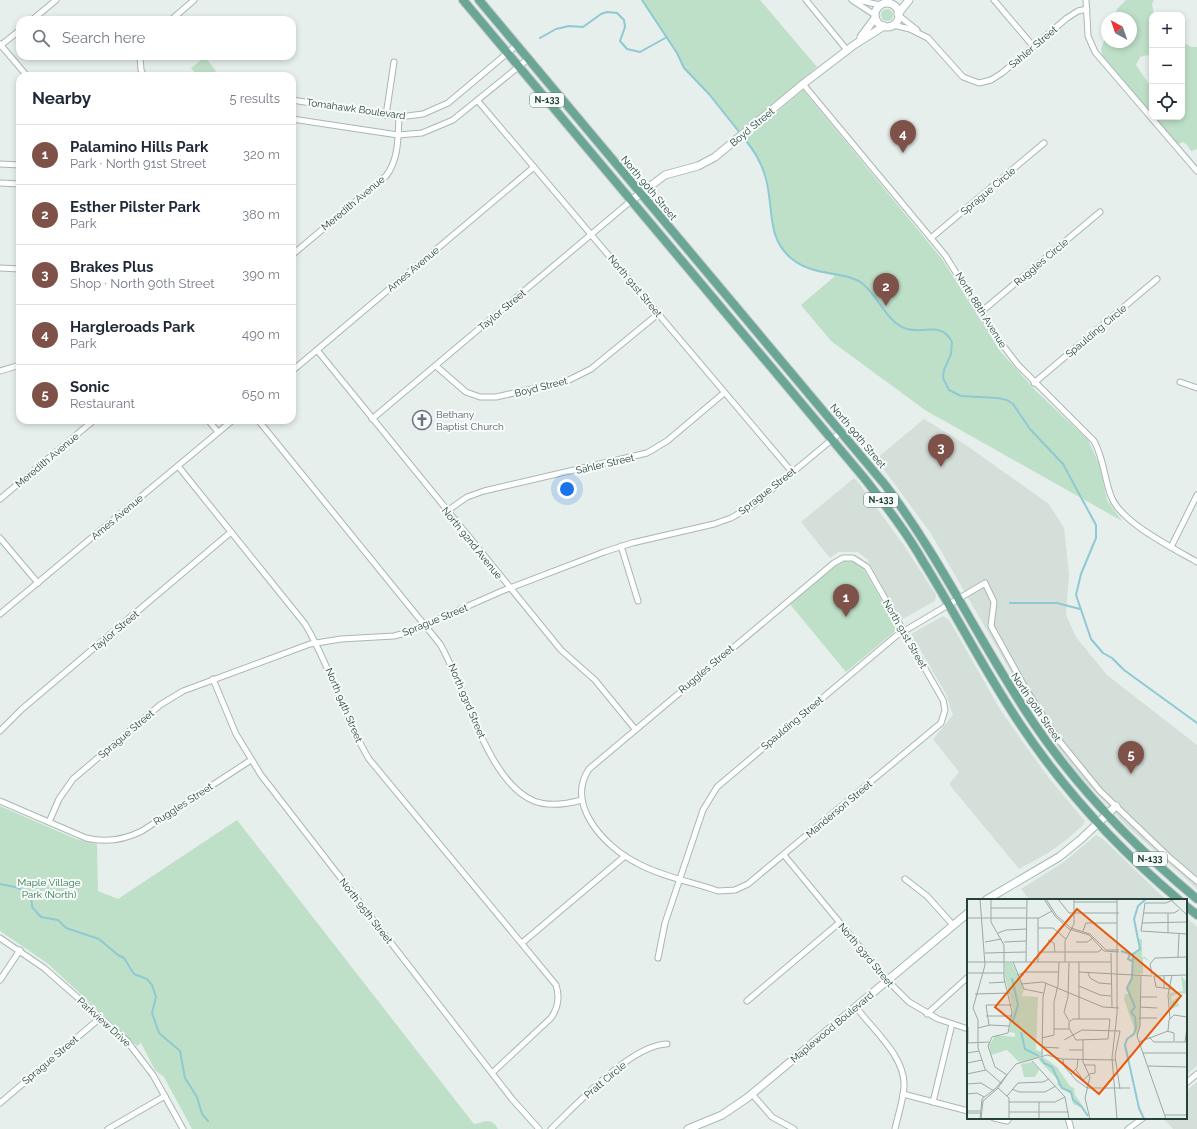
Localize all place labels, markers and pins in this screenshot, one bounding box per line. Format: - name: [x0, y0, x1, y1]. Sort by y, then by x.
- pin: 4: [890, 120, 916, 153]
- pin: 2: [873, 273, 899, 306]
- church icon: Bethany Baptist Church: [411, 409, 433, 431]
- place label: Bethany Baptist Church: [436, 409, 504, 432]
- pin: 3: [928, 434, 954, 467]
- pin: 1: [833, 584, 859, 617]
- pin: 5: [1118, 741, 1144, 774]

